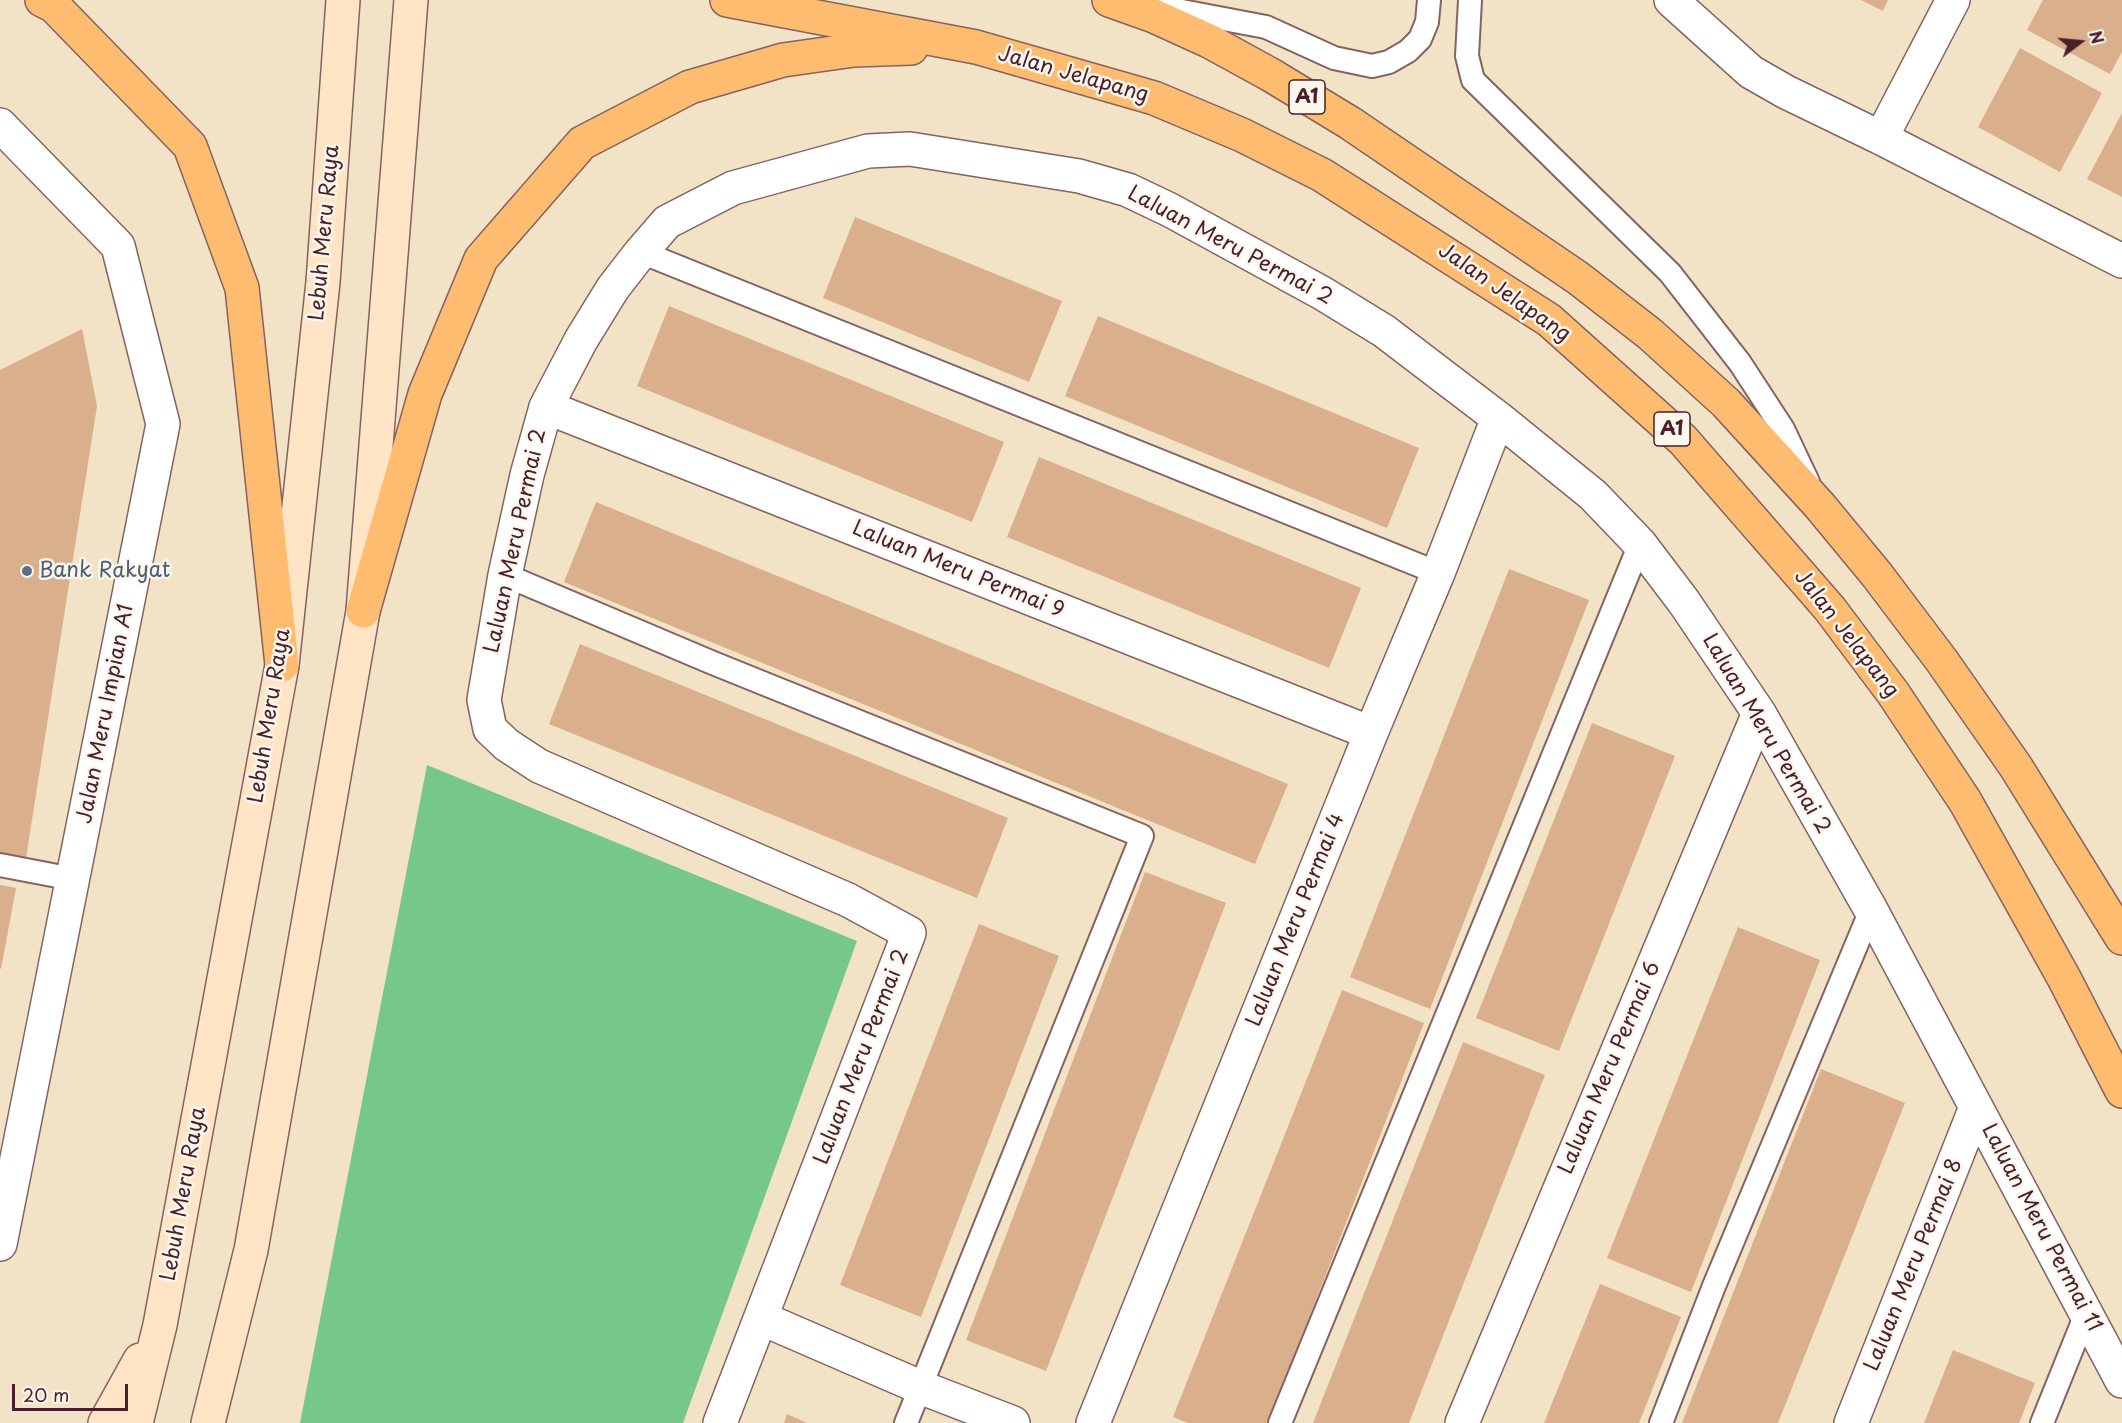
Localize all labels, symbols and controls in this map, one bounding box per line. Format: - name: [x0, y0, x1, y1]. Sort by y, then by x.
- north arrow: [2050, 12, 2110, 72]
- text: N: [2084, 28, 2111, 46]
- street label: Jalan Jelapang: [995, 41, 1151, 109]
- road number: A1: [1289, 80, 1325, 114]
- street label: Lebuh Meru Raya: [305, 144, 345, 322]
- street label: Laluan Meru Permai 2: [1123, 181, 1337, 311]
- street label: Jalan Jelapang: [1433, 238, 1575, 348]
- road number: A1: [1654, 412, 1690, 446]
- street label: Laluan Meru Permai 2: [480, 427, 552, 655]
- street label: Laluan Meru Permai 9: [848, 516, 1068, 624]
- place label: Bank Rakyat: [39, 558, 170, 584]
- marker: Bank Rakyat: [20, 564, 34, 578]
- street label: Jalan Jelapang: [1788, 565, 1904, 703]
- street label: Jalan Meru Impian A1: [72, 602, 140, 826]
- street label: Lebuh Meru Raya: [244, 627, 296, 805]
- street label: Laluan Meru Permai 2: [1696, 630, 1836, 838]
- street label: Laluan Meru Permai 4: [1242, 810, 1350, 1030]
- street label: Laluan Meru Permai 2: [809, 946, 915, 1168]
- street label: Laluan Meru Permai 6: [1554, 958, 1666, 1178]
- street label: Lebuh Meru Raya: [156, 1105, 212, 1283]
- street label: Laluan Meru Permai 11: [1976, 1120, 2106, 1336]
- street label: Laluan Meru Permai 8: [1860, 1155, 1968, 1375]
- scale bar: [15, 1372, 130, 1410]
- text: 20 m: [23, 1381, 69, 1408]

